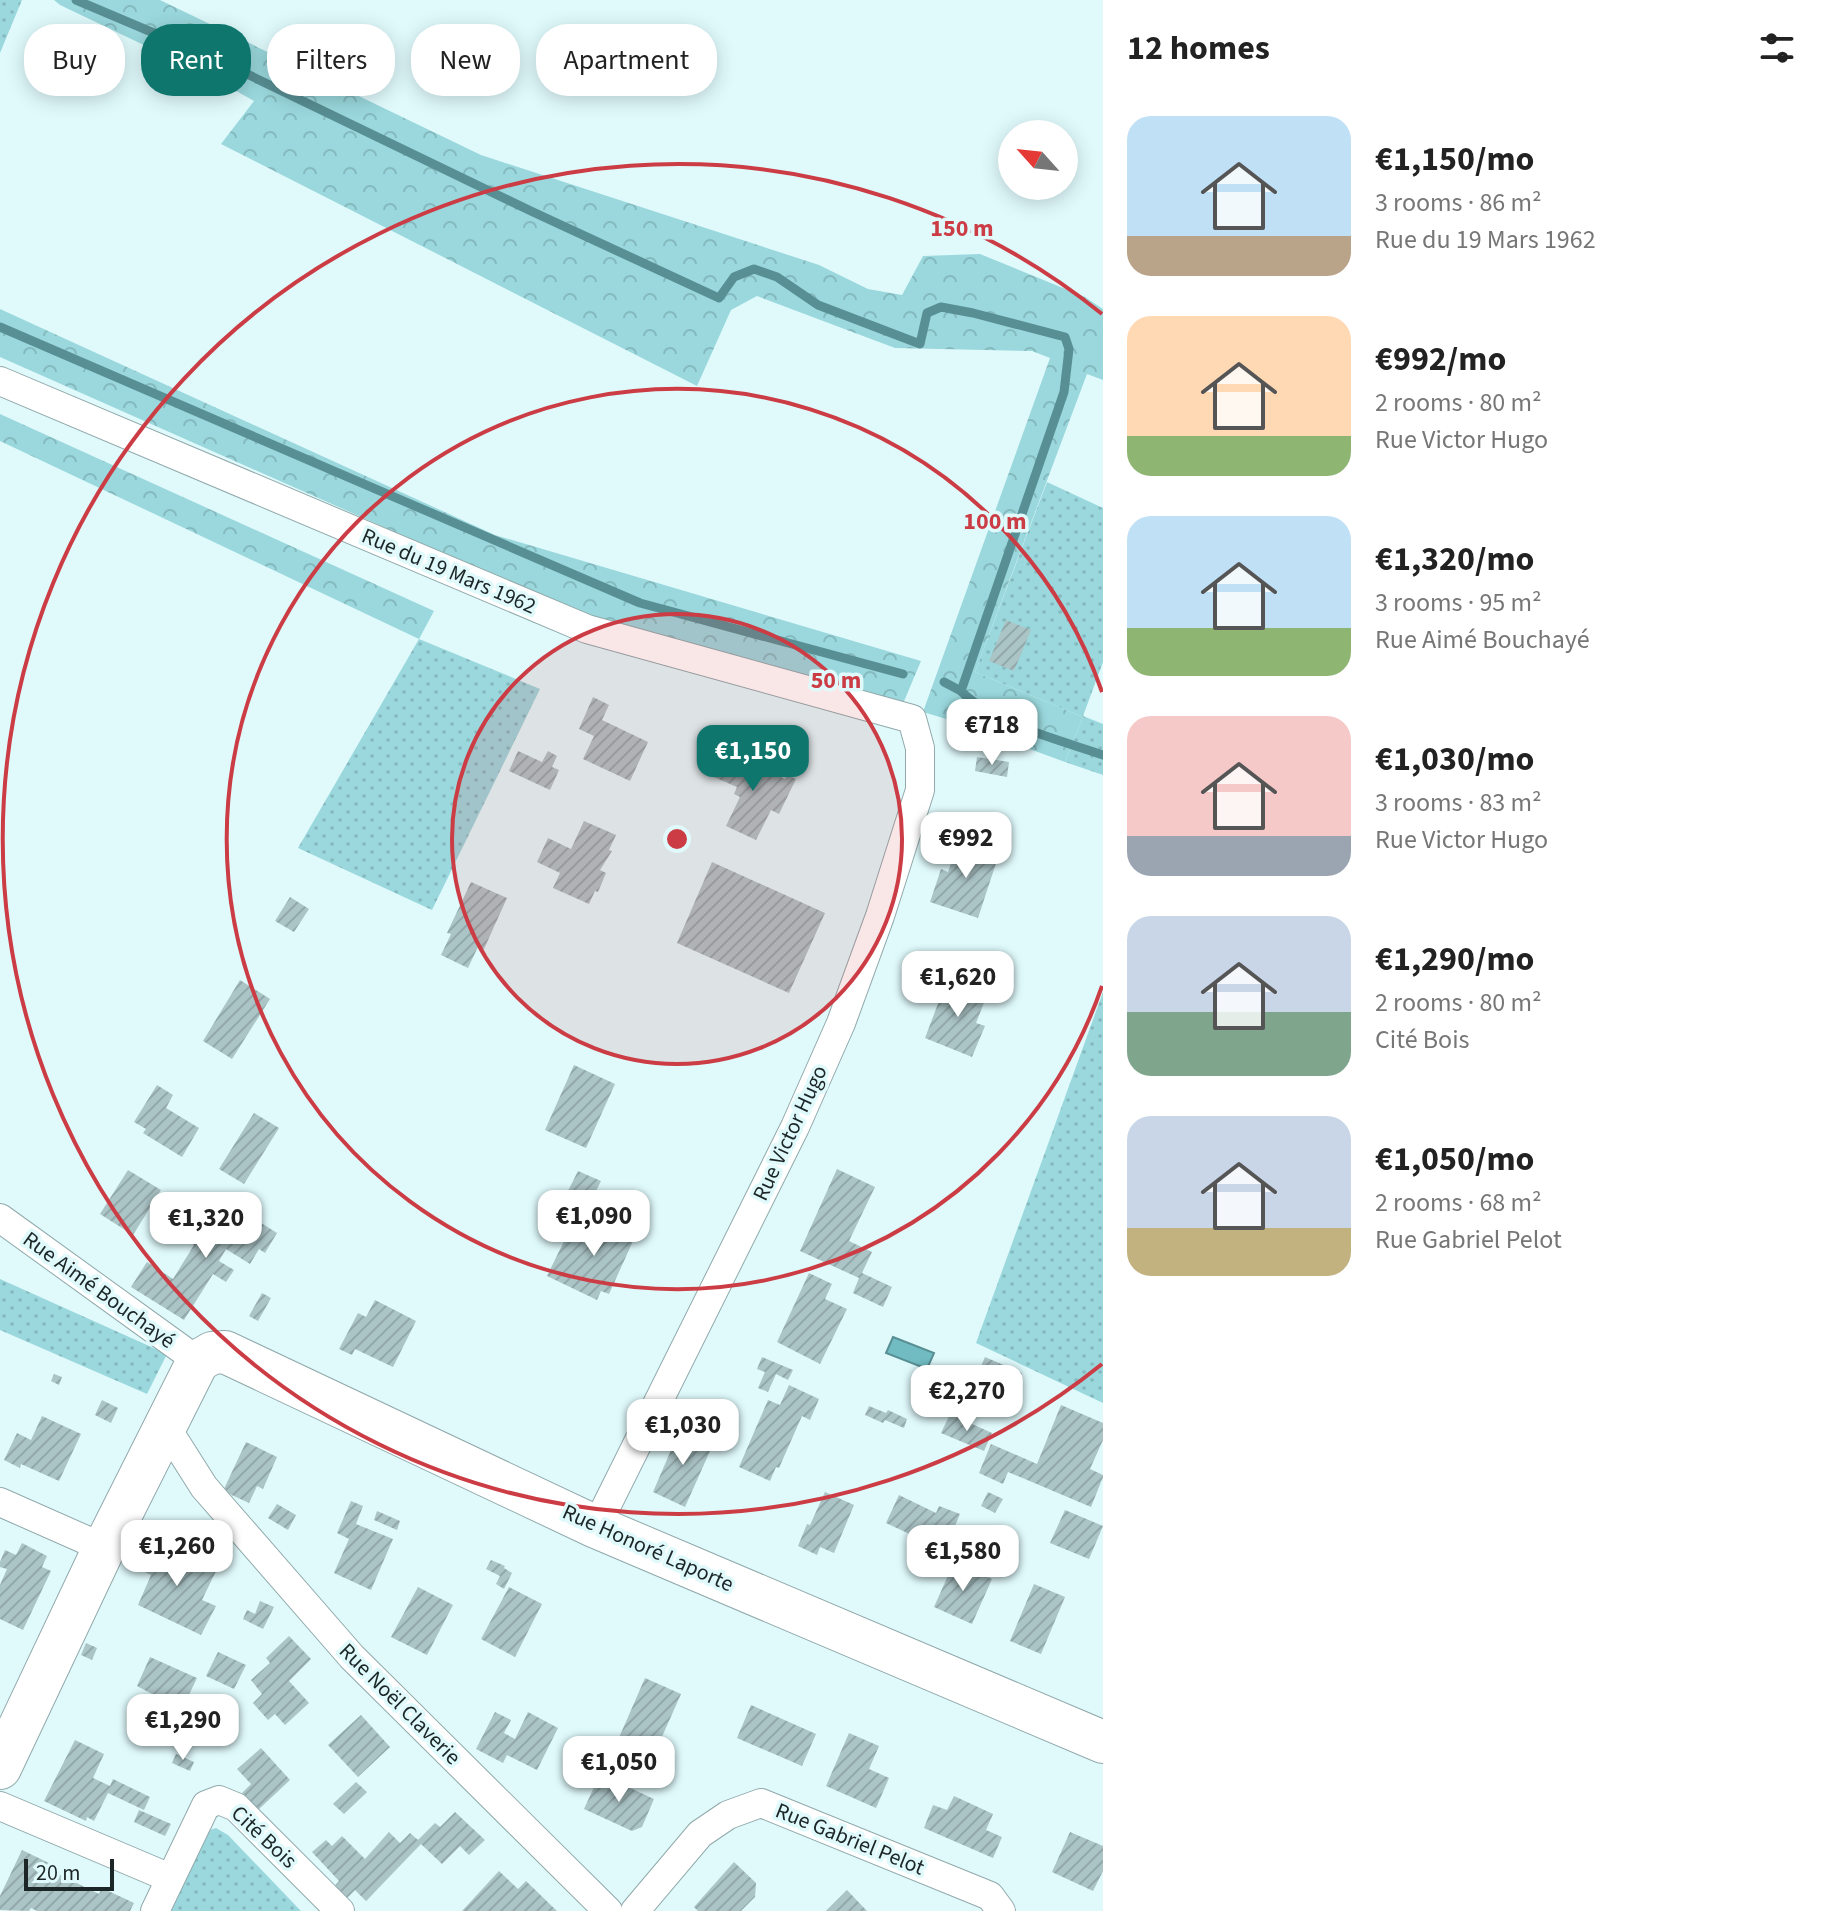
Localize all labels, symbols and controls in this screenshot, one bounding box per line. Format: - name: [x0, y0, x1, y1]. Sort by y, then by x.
- chip: Buy: [24, 24, 125, 96]
- chip: Rent: [141, 24, 251, 96]
- chip: Filters: [267, 24, 395, 96]
- chip: New: [411, 24, 520, 96]
- chip: Apartment: [536, 24, 717, 96]
- text: 12 homes: [1127, 24, 1270, 73]
- icon: filters: [1755, 26, 1799, 70]
- north arrow: [998, 120, 1078, 200]
- map controls: [998, 120, 1078, 200]
- text: €1,150/mo: [1375, 135, 1535, 184]
- icon: home: [1191, 148, 1287, 244]
- text: 3 rooms · 86 m²: [1375, 184, 1542, 221]
- text: 150 m: [930, 211, 994, 246]
- text: Rue du 19 Mars 1962: [1375, 221, 1596, 258]
- text: €992/mo: [1375, 335, 1506, 384]
- icon: home: [1191, 348, 1287, 444]
- text: 2 rooms · 80 m²: [1375, 384, 1542, 421]
- text: Rue Victor Hugo: [1375, 421, 1548, 458]
- text: 100 m: [963, 504, 1027, 539]
- street label: Rue du 19 Mars 1962: [357, 520, 541, 622]
- text: €1,320/mo: [1375, 535, 1535, 584]
- icon: home: [1191, 548, 1287, 644]
- text: 3 rooms · 95 m²: [1375, 584, 1542, 621]
- text: Rue Aimé Bouchayé: [1375, 621, 1590, 658]
- text: 50 m: [811, 663, 861, 698]
- pin: €718: [945, 699, 1039, 767]
- text: €718: [965, 706, 1019, 743]
- pin: €1,150: [688, 725, 818, 793]
- text: €1,150: [715, 732, 791, 769]
- text: €1,030/mo: [1375, 735, 1535, 784]
- icon: home: [1191, 748, 1287, 844]
- text: 3 rooms · 83 m²: [1375, 784, 1542, 821]
- pin: €992: [919, 812, 1013, 880]
- text: €992: [939, 819, 993, 856]
- text: Rue Victor Hugo: [1375, 821, 1548, 858]
- centre of rings: [663, 825, 691, 853]
- text: €1,290/mo: [1375, 935, 1535, 984]
- icon: home: [1191, 948, 1287, 1044]
- pin: €1,620: [893, 951, 1023, 1019]
- text: €1,620: [920, 958, 996, 995]
- text: 2 rooms · 80 m²: [1375, 984, 1542, 1021]
- text: Cité Bois: [1375, 1021, 1469, 1058]
- street label: Rue Victor Hugo: [745, 1060, 835, 1206]
- text: €1,050/mo: [1375, 1135, 1535, 1184]
- icon: home: [1191, 1148, 1287, 1244]
- text: 2 rooms · 68 m²: [1375, 1184, 1542, 1221]
- pin: €1,090: [529, 1190, 659, 1258]
- pin: €1,320: [141, 1192, 271, 1260]
- text: €1,090: [556, 1197, 632, 1234]
- text: €1,320: [168, 1199, 244, 1236]
- text: Rue Gabriel Pelot: [1375, 1221, 1562, 1258]
- street label: Rue Aimé Bouchayé: [16, 1224, 182, 1356]
- pin: €2,270: [902, 1365, 1032, 1433]
- text: €2,270: [929, 1372, 1005, 1409]
- pin: €1,030: [618, 1399, 748, 1467]
- text: €1,030: [645, 1406, 721, 1443]
- street label: Rue Honoré Laporte: [557, 1496, 739, 1600]
- pin: €1,260: [112, 1520, 242, 1588]
- pin: €1,580: [898, 1525, 1028, 1593]
- text: €1,260: [139, 1527, 215, 1564]
- text: €1,580: [925, 1532, 1001, 1569]
- street label: Rue Noël Claverie: [332, 1636, 468, 1772]
- pin: €1,290: [118, 1694, 248, 1762]
- text: €1,290: [145, 1701, 221, 1738]
- pin: €1,050: [554, 1736, 684, 1804]
- text: €1,050: [581, 1743, 657, 1780]
- street label: Rue Gabriel Pelot: [771, 1795, 930, 1884]
- street label: Cité Bois: [224, 1798, 304, 1876]
- scale bar: [24, 1855, 114, 1891]
- text: 20 m: [36, 1857, 81, 1889]

